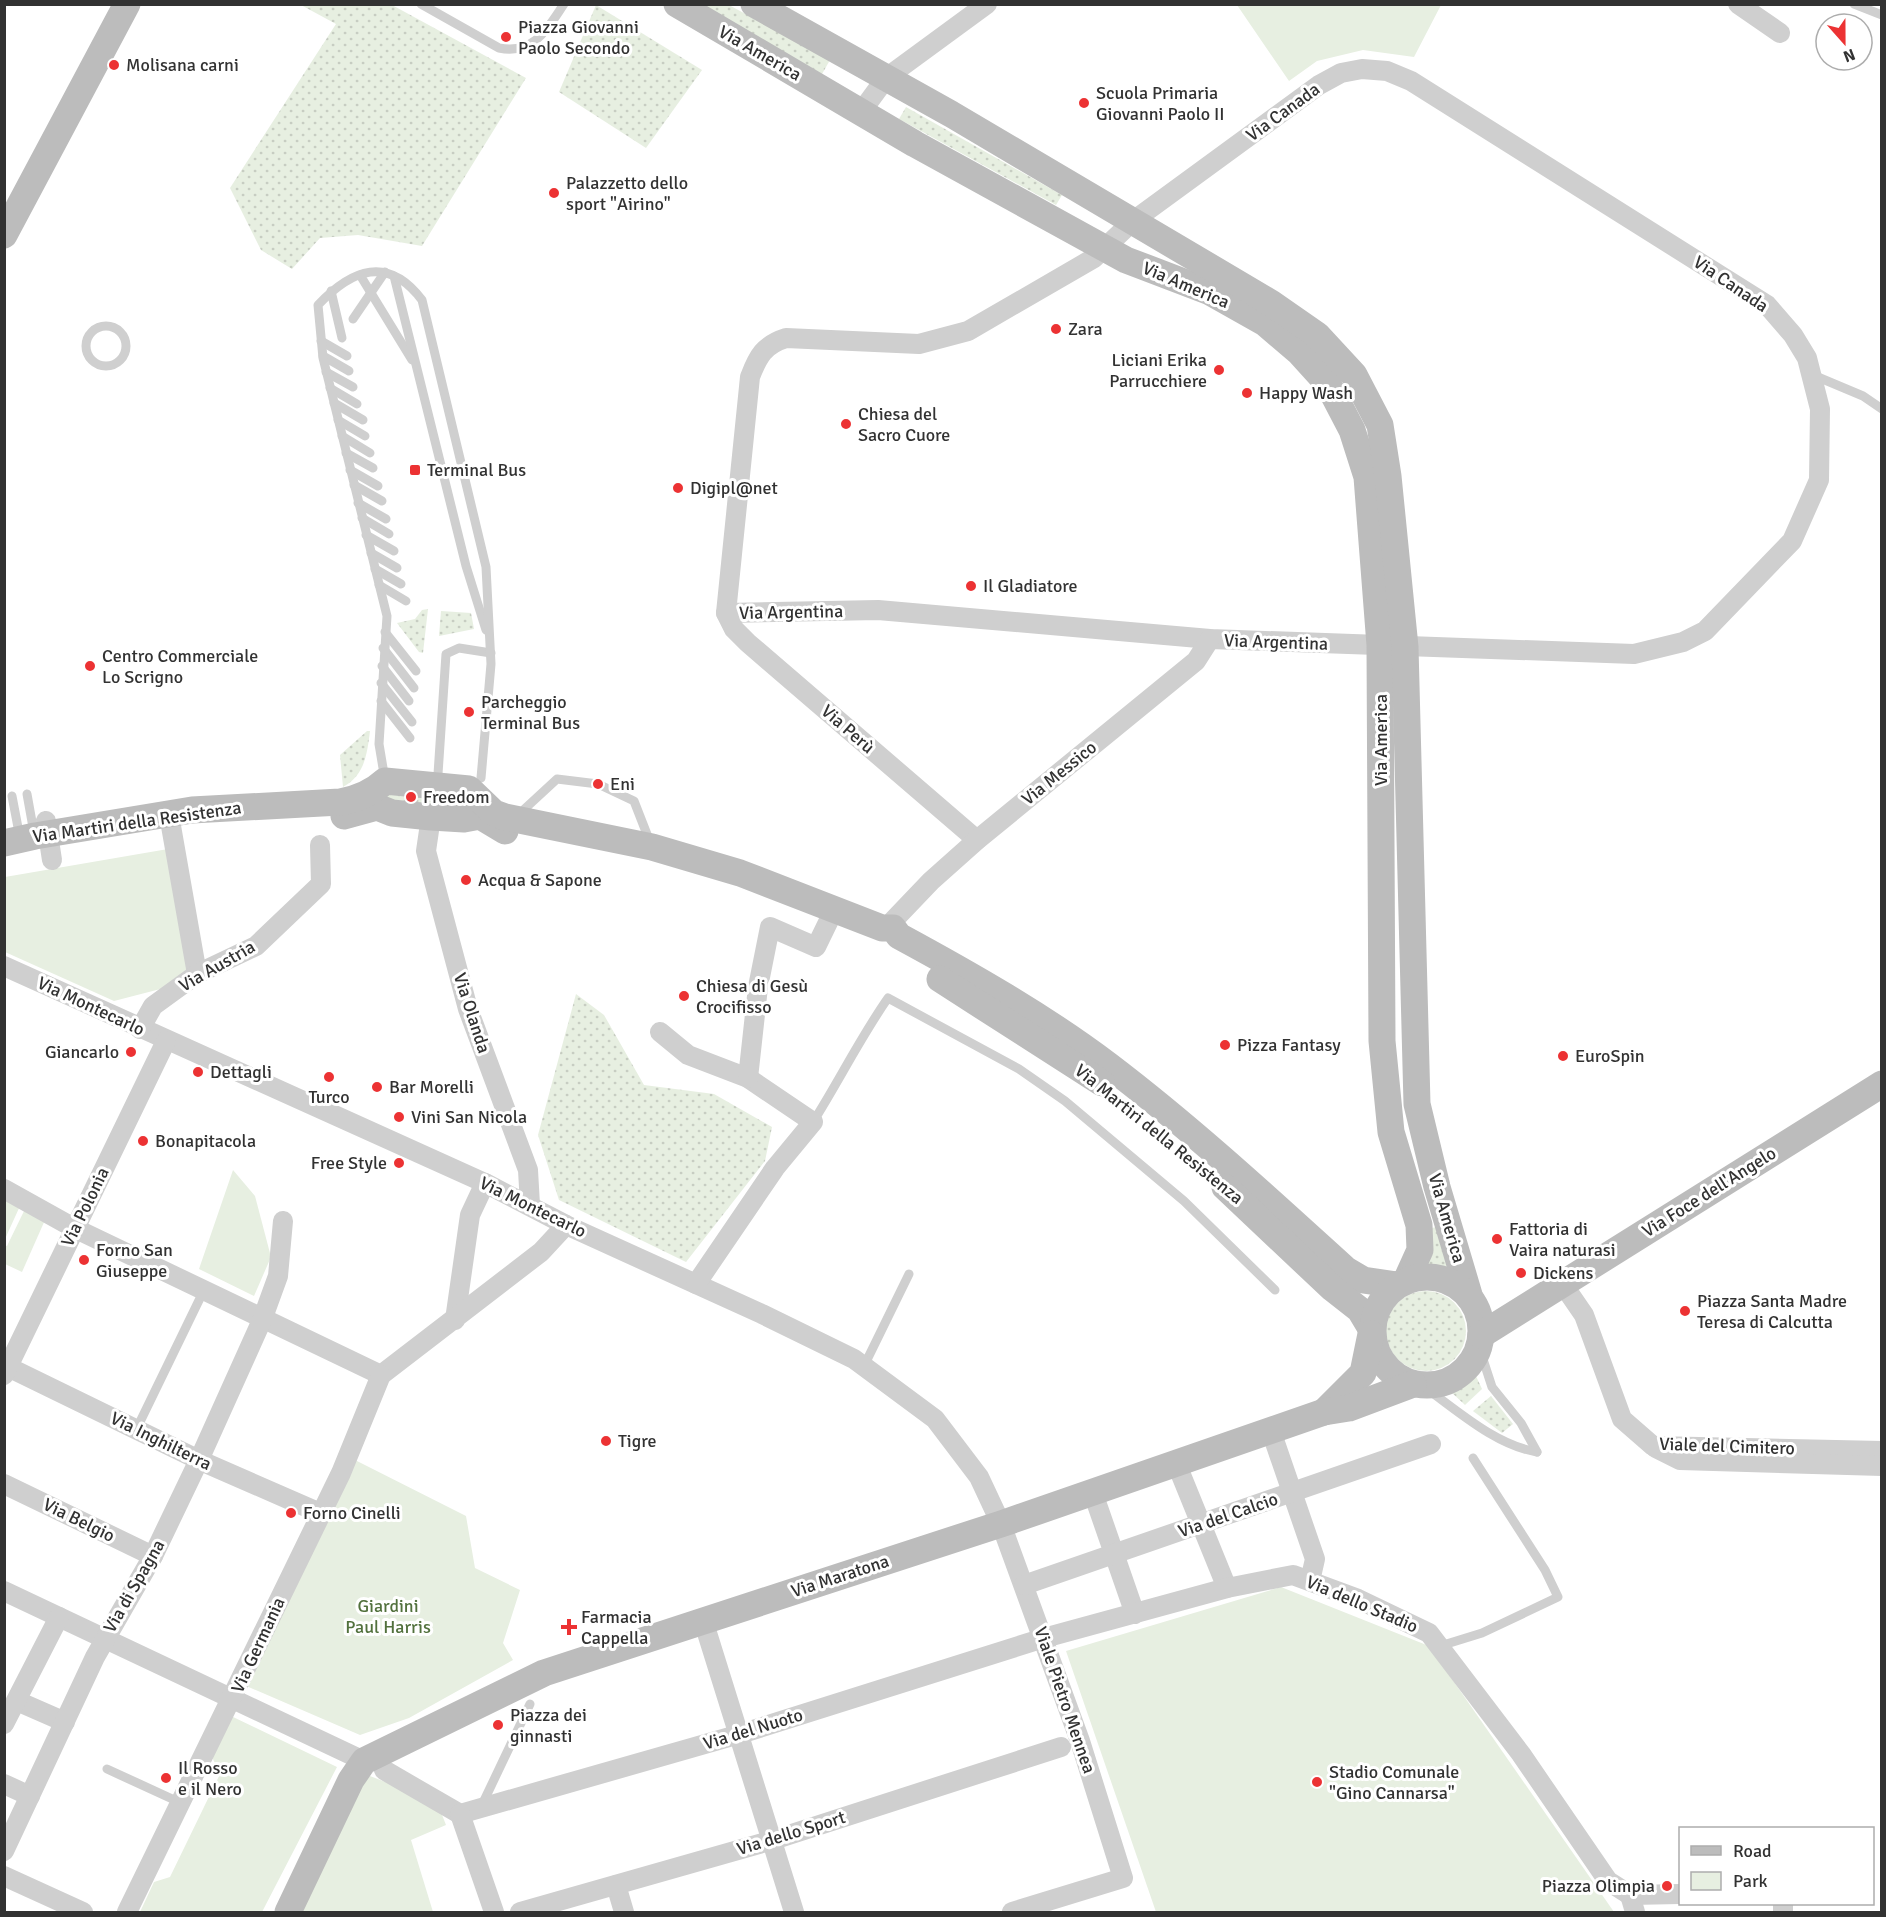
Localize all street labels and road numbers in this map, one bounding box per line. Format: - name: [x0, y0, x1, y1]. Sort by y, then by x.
- street label: Via America: [715, 20, 805, 86]
- street label: Via Canada: [1242, 78, 1324, 146]
- street label: Via Canada: [1689, 251, 1773, 317]
- street label: Via America: [1139, 257, 1233, 313]
- street label: Via Argentina: [739, 600, 843, 624]
- street label: Via Argentina: [1223, 629, 1329, 655]
- street label: Via America: [1370, 694, 1392, 786]
- street label: Via Perù: [817, 700, 879, 758]
- street label: Via Messico: [1017, 736, 1101, 810]
- street label: Via Martiri della Resistenza: [31, 796, 243, 848]
- street label: Via Austria: [175, 935, 259, 997]
- street label: Via Olanda: [449, 970, 495, 1056]
- street label: Via Montecarlo: [34, 972, 148, 1040]
- street label: Via Martiri della Resistenza: [1070, 1059, 1248, 1209]
- street label: Via Foce dell'Angelo: [1638, 1142, 1780, 1242]
- street label: Via Polonia: [56, 1164, 114, 1250]
- street label: Via America: [1424, 1171, 1470, 1265]
- street label: Via Montecarlo: [476, 1172, 590, 1242]
- street label: Via Inghilterra: [107, 1407, 215, 1475]
- street label: Viale del Cimitero: [1659, 1433, 1795, 1459]
- street label: Via del Calcio: [1175, 1488, 1281, 1542]
- street label: Via Belgio: [40, 1493, 118, 1547]
- street label: Via di Spagna: [99, 1536, 169, 1636]
- street label: Via Maratona: [788, 1550, 892, 1602]
- street label: Via dello Stadio: [1303, 1571, 1421, 1637]
- street label: Via Germania: [226, 1594, 290, 1696]
- street label: Viale Pietro Mennea: [1030, 1624, 1100, 1776]
- street label: Via del Nuoto: [701, 1703, 805, 1755]
- street label: Via dello Sport: [734, 1806, 848, 1860]

